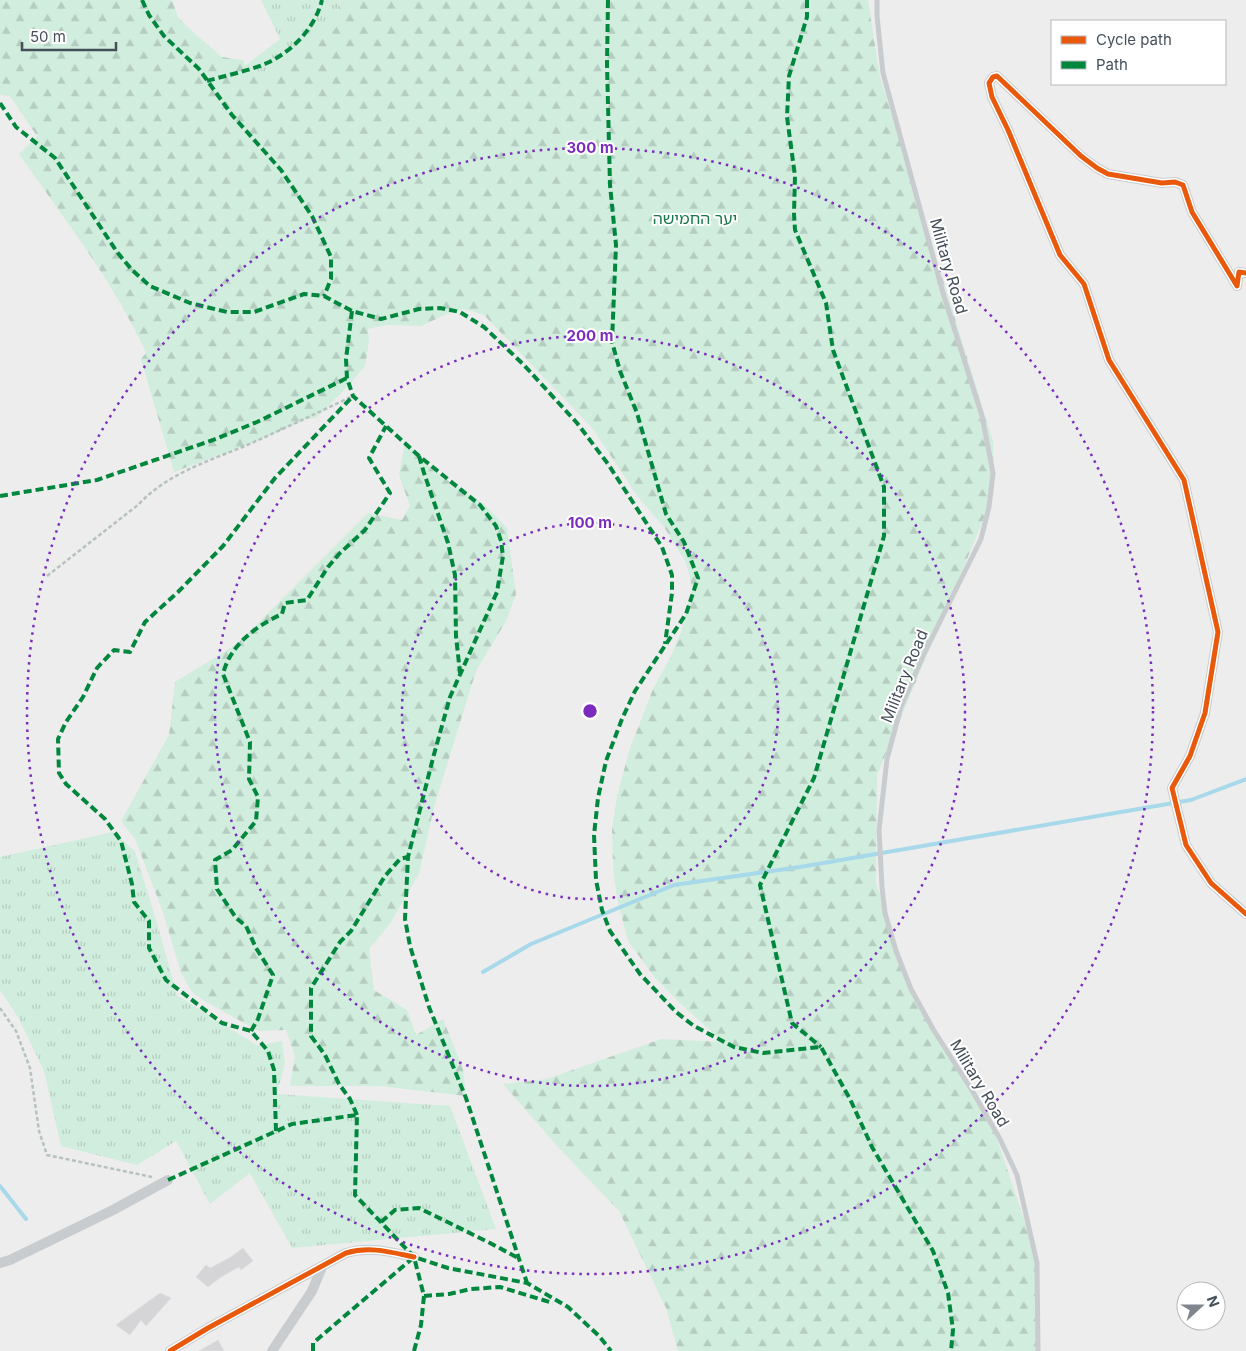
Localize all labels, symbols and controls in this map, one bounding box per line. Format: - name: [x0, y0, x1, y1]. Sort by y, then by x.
- scale bar: [22, 20, 116, 52]
- legend: [1051, 20, 1226, 85]
- text: 50 m: [30, 27, 66, 46]
- text: Cycle path: [1096, 30, 1172, 49]
- text: Path: [1096, 55, 1128, 74]
- text: 300 m: [566, 138, 614, 157]
- park label: יער החמישה: [653, 208, 737, 228]
- street label: Military Road: [926, 216, 972, 316]
- text: 200 m: [567, 326, 613, 345]
- text: 100 m: [568, 513, 612, 532]
- street label: Military Road: [876, 626, 932, 726]
- centre of rings: [581, 702, 599, 720]
- street label: Military Road: [946, 1036, 1014, 1130]
- north arrow: [1176, 1281, 1226, 1331]
- text: N: [1204, 1293, 1223, 1309]

